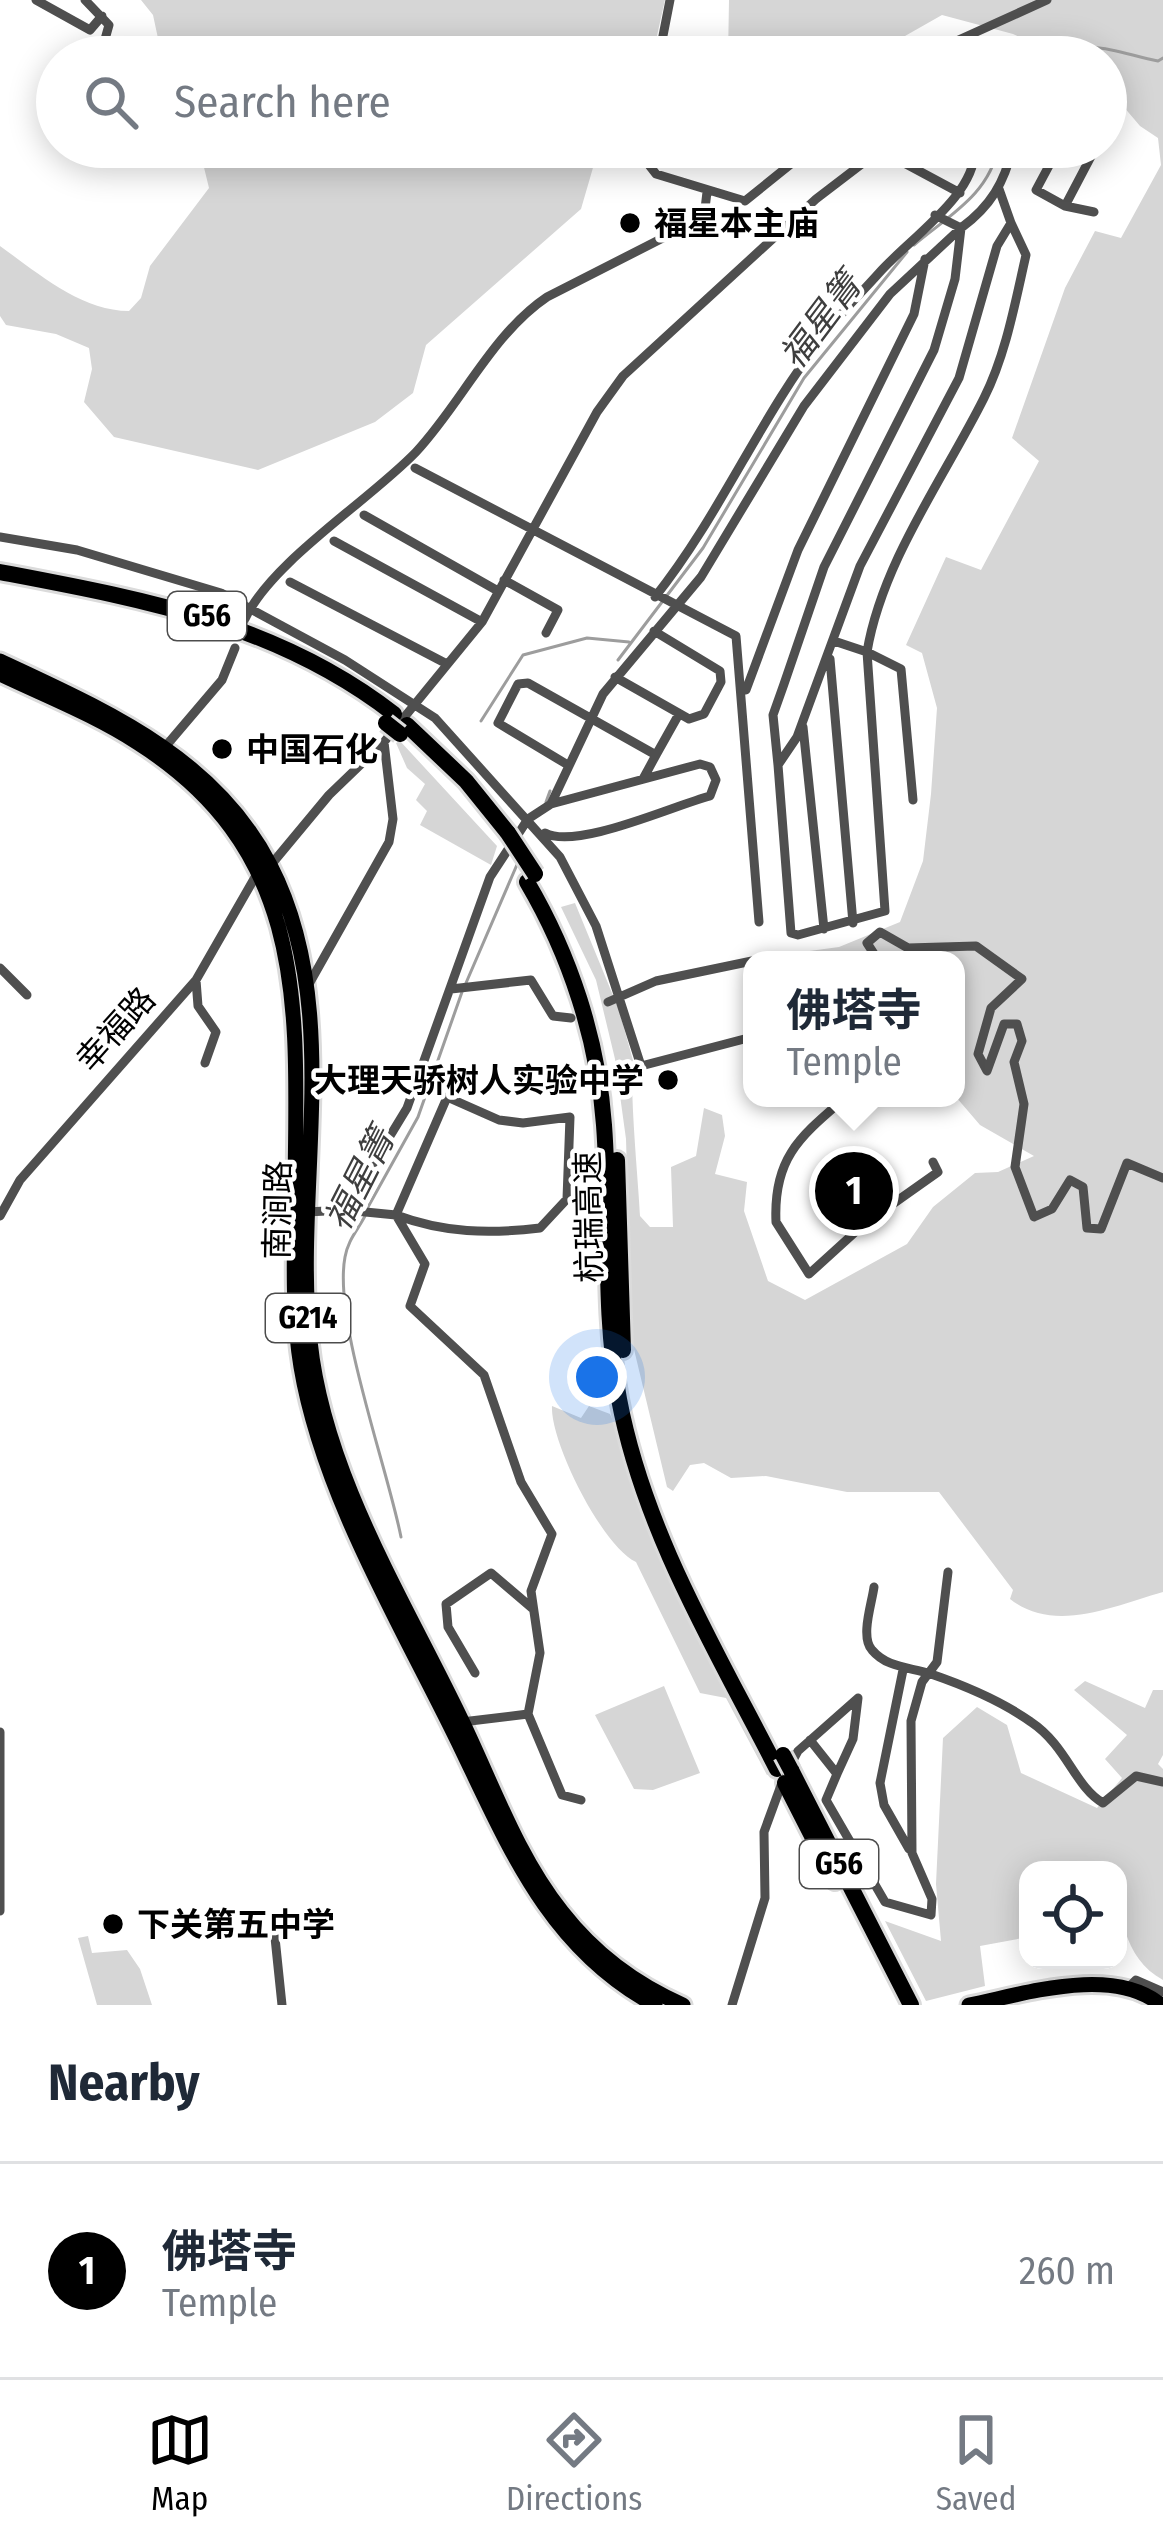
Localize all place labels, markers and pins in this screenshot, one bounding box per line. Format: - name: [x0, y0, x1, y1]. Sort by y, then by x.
- place label: 福星本主庙: [654, 204, 819, 244]
- marker: 福星本主庙: [617, 210, 643, 236]
- place label: 中国石化: [246, 730, 378, 770]
- marker: 中国石化: [209, 736, 235, 762]
- place label: 大理天骄树人实验中学: [314, 1061, 644, 1101]
- marker: 大理天骄树人实验中学: [655, 1067, 681, 1093]
- pin: 1: [815, 1146, 893, 1236]
- place label: 下关第五中学: [137, 1905, 335, 1945]
- marker: 下关第五中学: [100, 1911, 126, 1937]

